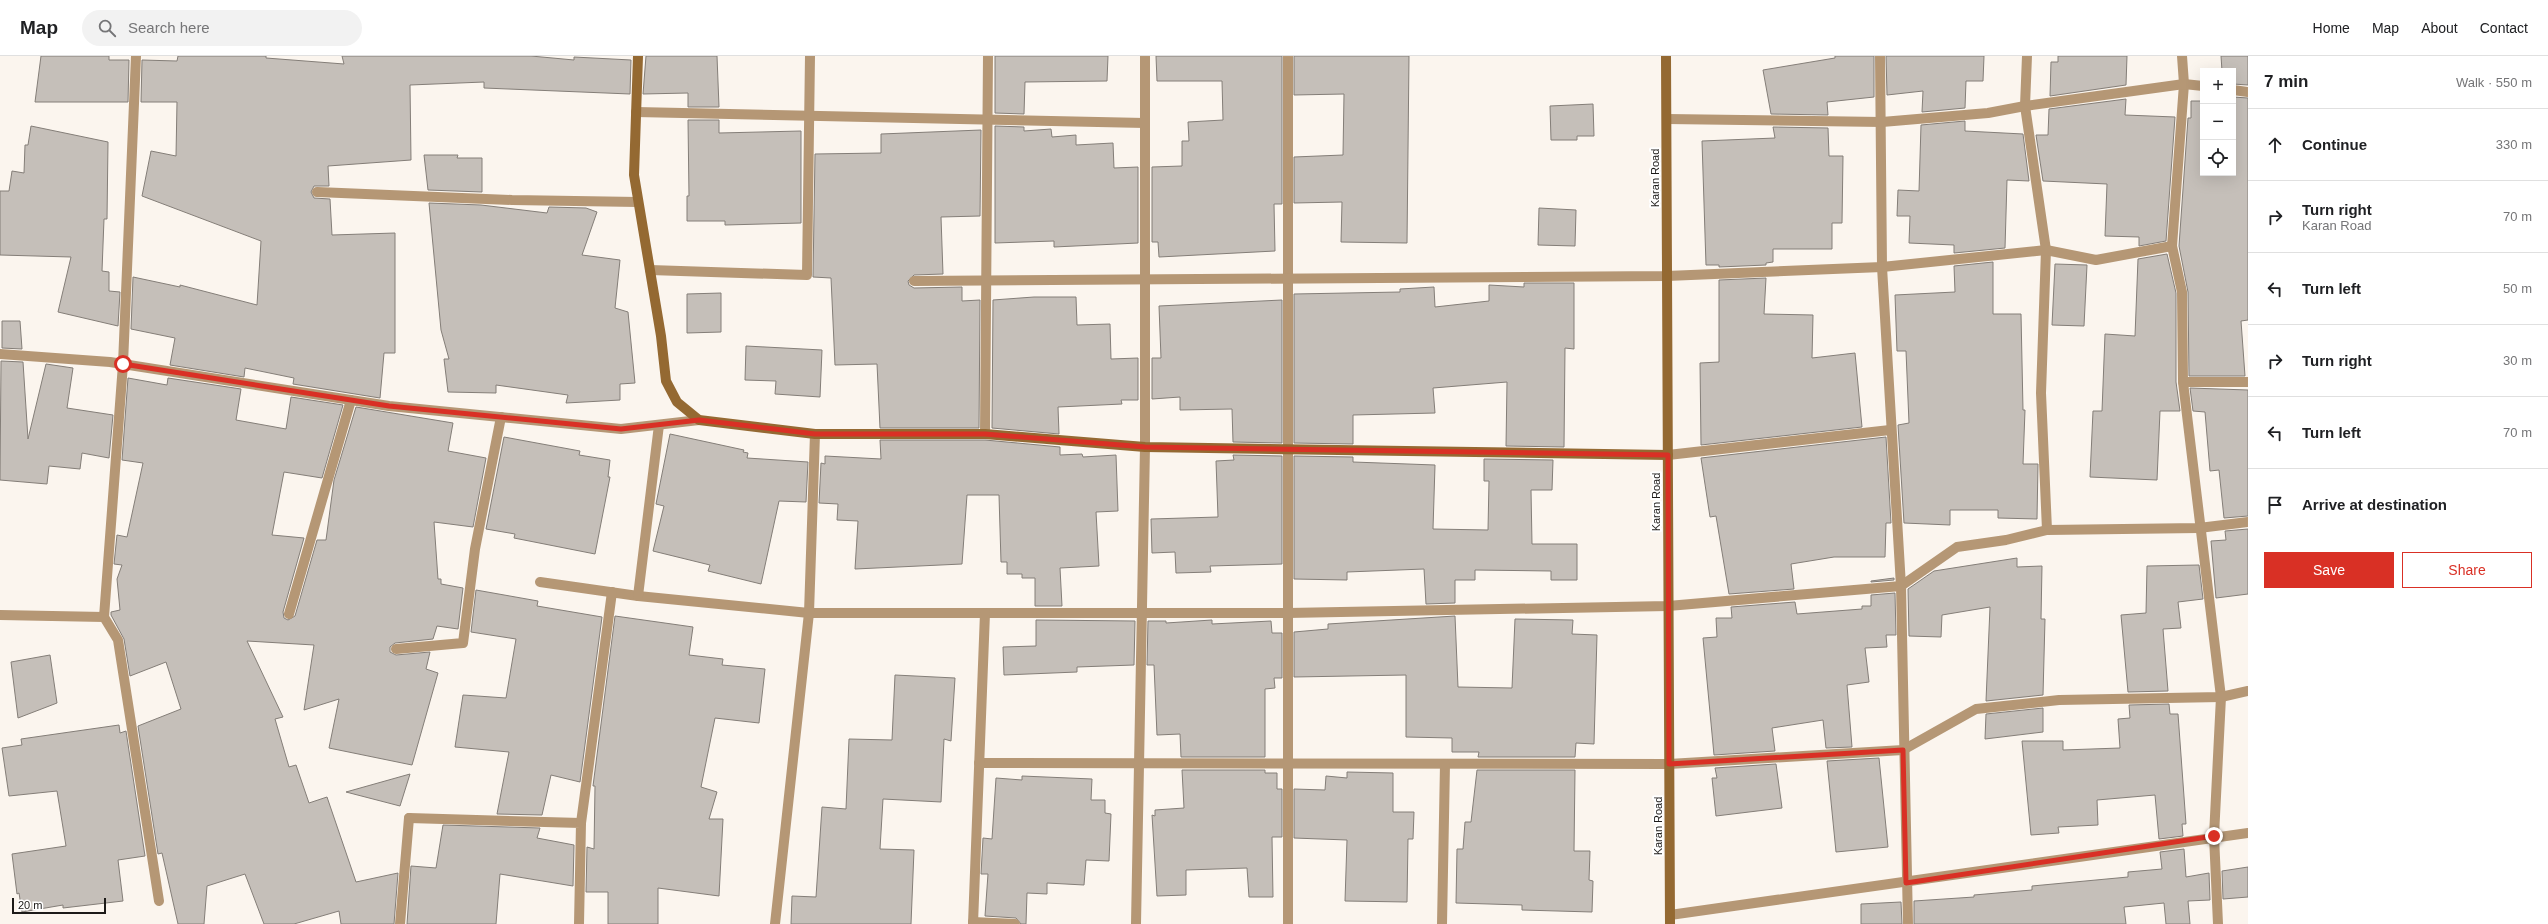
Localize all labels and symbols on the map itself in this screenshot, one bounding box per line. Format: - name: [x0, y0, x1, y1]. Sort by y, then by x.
- street label: Karan Road: [1649, 149, 1661, 207]
- route start: [114, 355, 132, 373]
- street label: Karan Road: [1650, 473, 1662, 531]
- street label: Karan Road: [1652, 797, 1664, 855]
- route end: [2205, 827, 2223, 845]
- scale bar: [12, 896, 106, 915]

